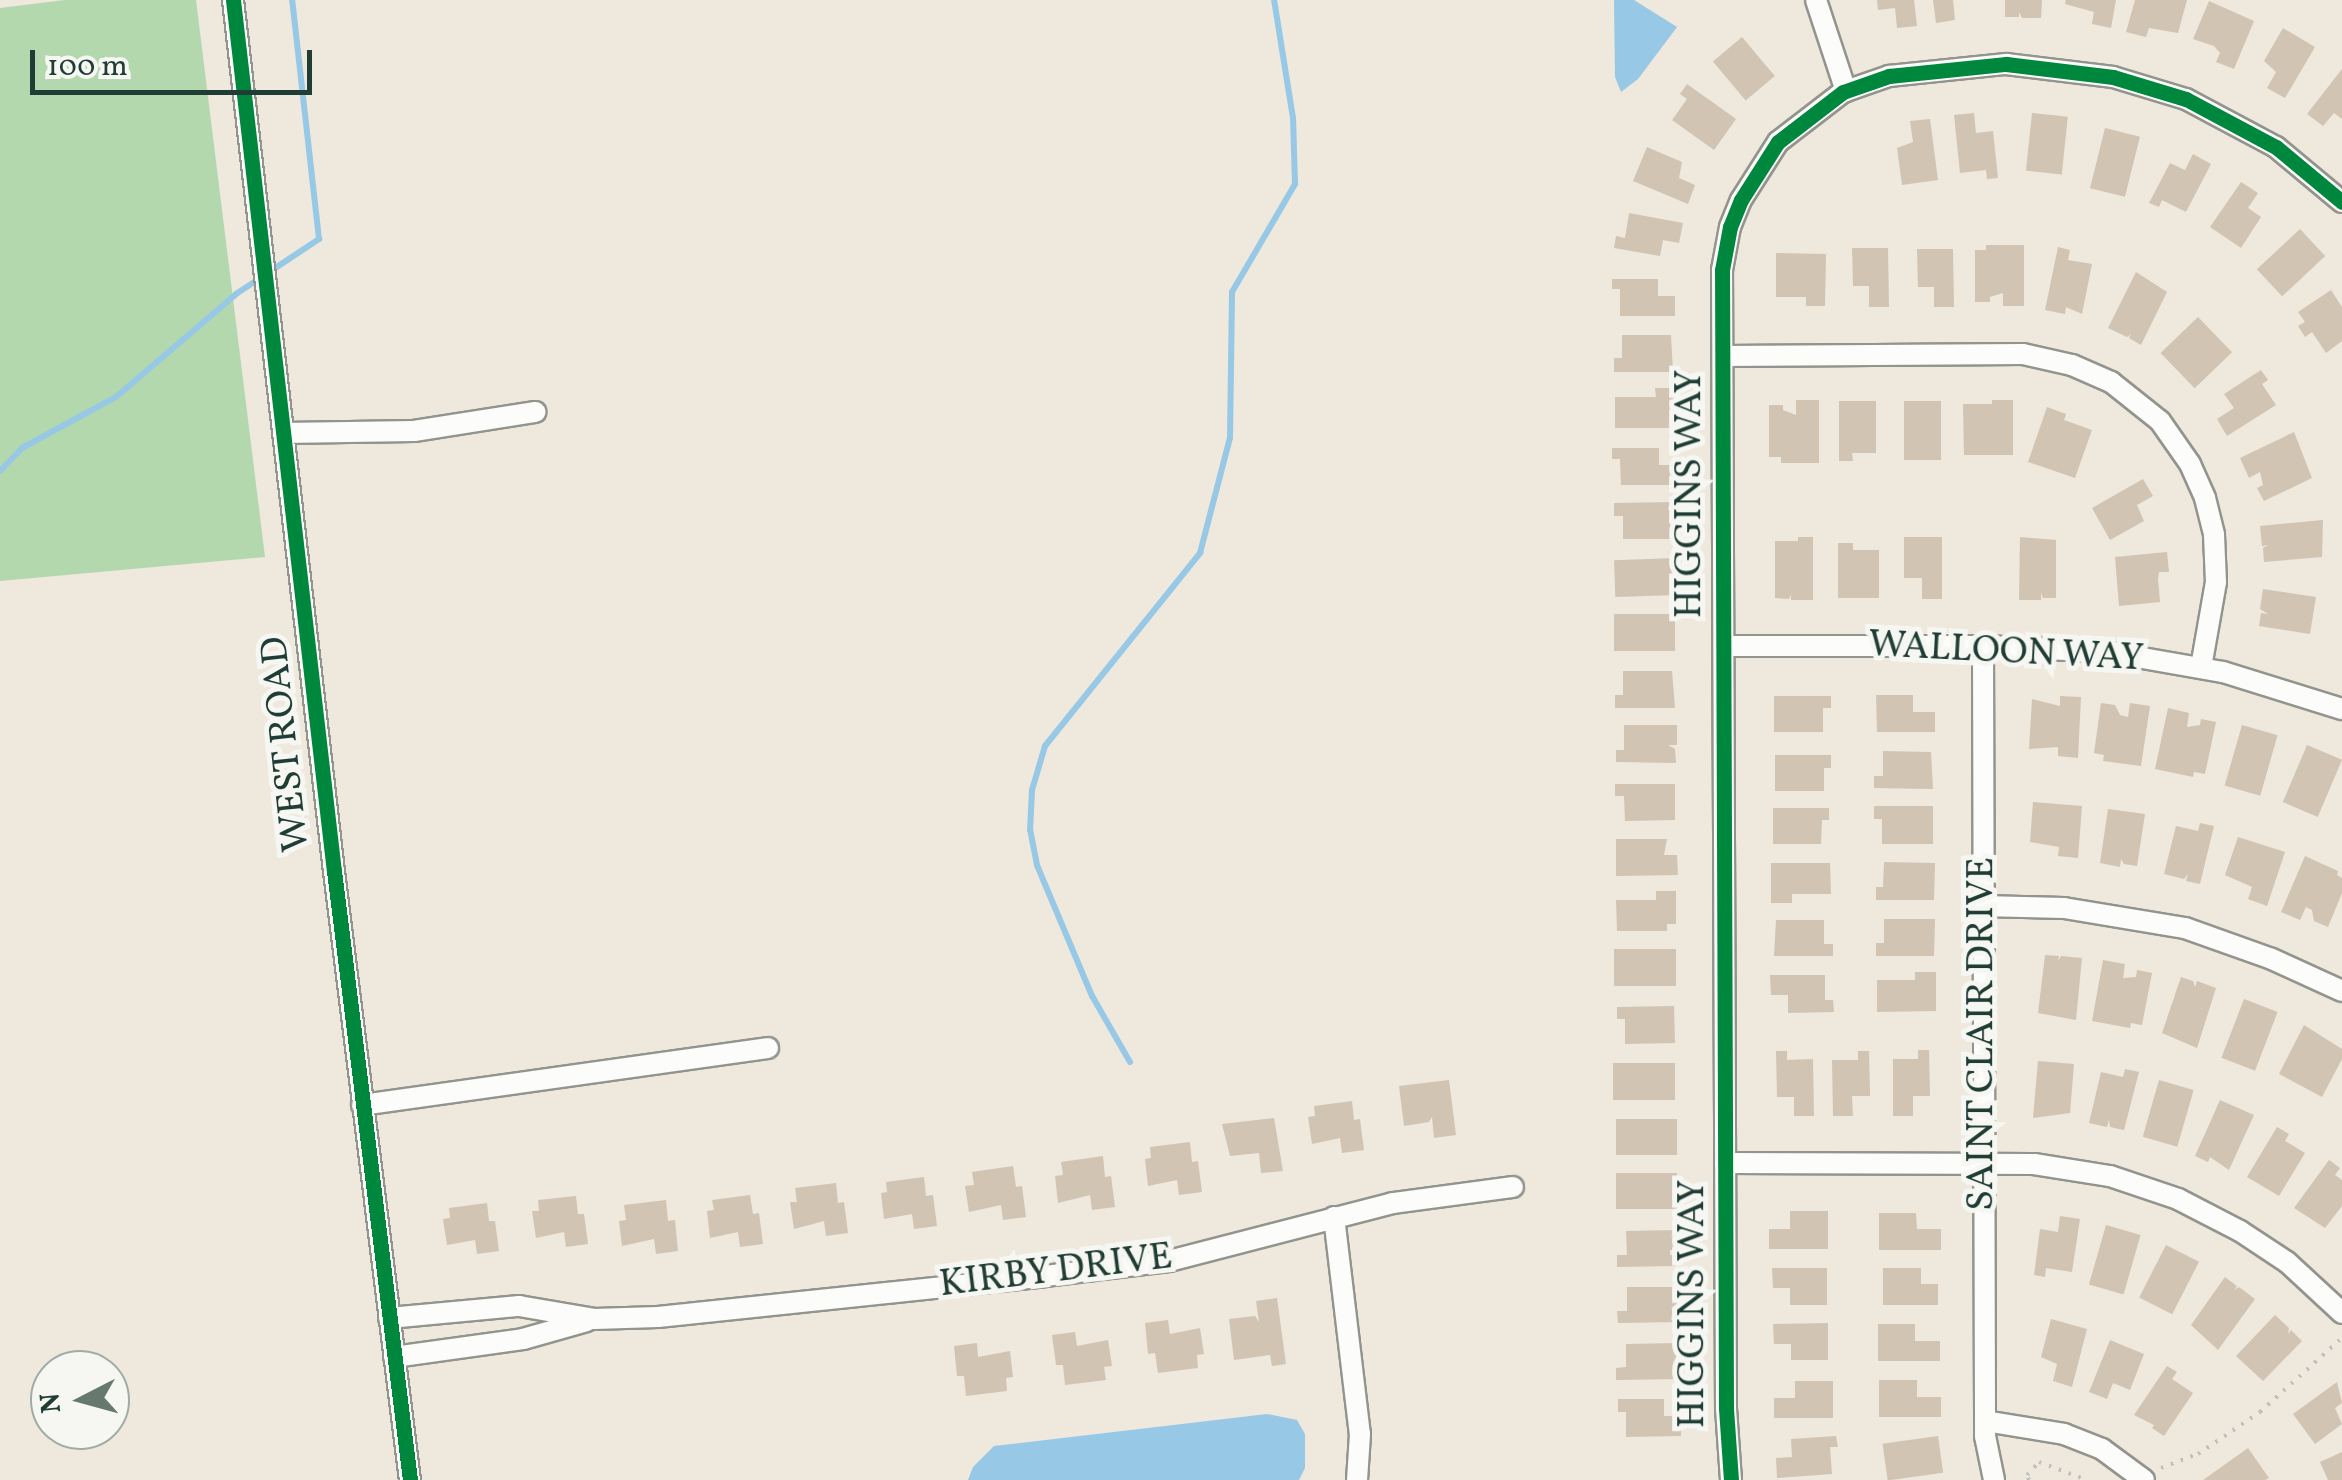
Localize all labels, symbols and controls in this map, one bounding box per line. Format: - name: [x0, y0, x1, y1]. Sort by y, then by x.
- scale bar: [35, 30, 318, 92]
- text: 100 m: [47, 46, 128, 88]
- street label: HIGGINS WAY: [1668, 369, 1714, 619]
- street label: WALLOON WAY: [1867, 623, 2145, 683]
- street label: WEST ROAD: [253, 633, 321, 855]
- street label: SAINT CLAIR DRIVE: [1960, 856, 2006, 1212]
- street label: HIGGINS WAY: [1671, 1179, 1717, 1429]
- street label: KIRBY DRIVE: [936, 1235, 1176, 1309]
- north arrow: [30, 1350, 130, 1450]
- text: N: [31, 1391, 72, 1415]

